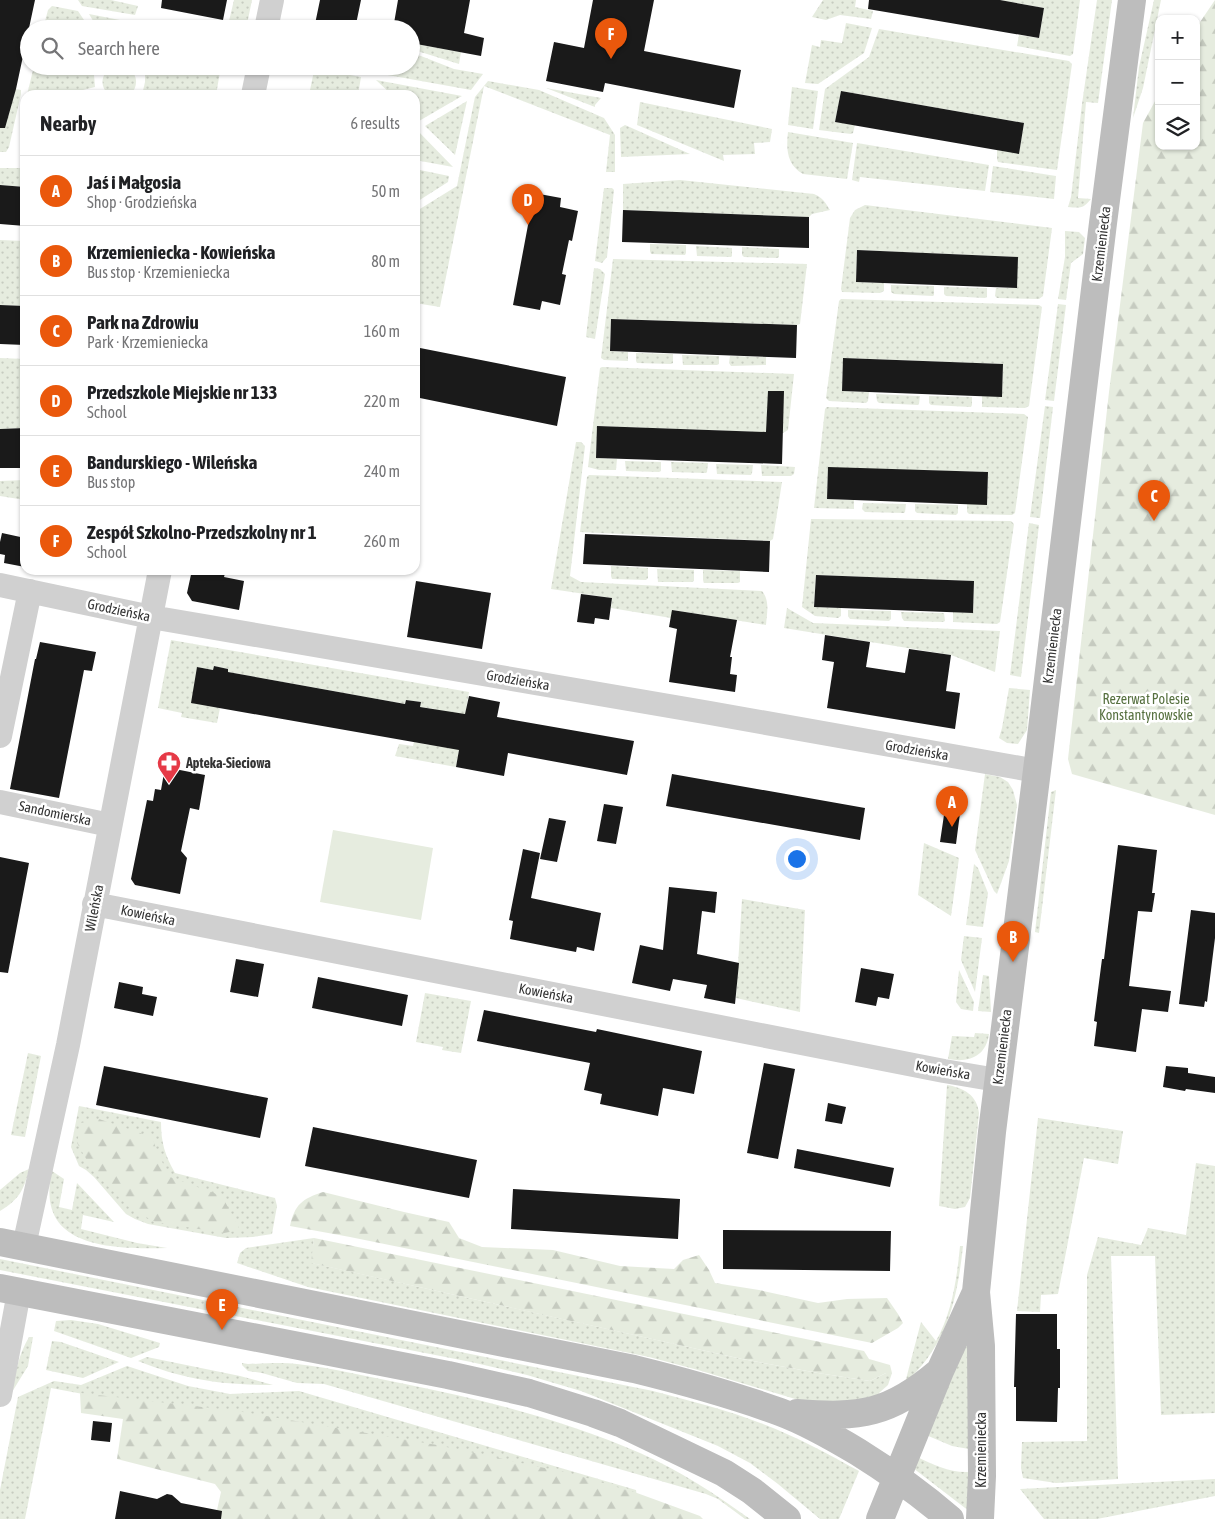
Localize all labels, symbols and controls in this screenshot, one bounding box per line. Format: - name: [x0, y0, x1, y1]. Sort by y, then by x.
- map controls: [1155, 15, 1200, 150]
- button: +: [1155, 15, 1200, 60]
- pin: F: [595, 18, 627, 59]
- search box: [20, 20, 420, 75]
- icon: search: [38, 34, 66, 62]
- text: Search here: [78, 37, 160, 59]
- button: −: [1155, 60, 1200, 105]
- button: layers: [1155, 105, 1200, 150]
- text: Nearby: [40, 111, 96, 135]
- text: 6 results: [350, 114, 400, 132]
- text: Jaś i Małgosia: [87, 171, 181, 193]
- text: A: [52, 182, 60, 200]
- text: 50 m: [371, 182, 400, 200]
- pin: D: [512, 184, 544, 225]
- text: Shop · Grodzieńska: [87, 193, 197, 211]
- street label: Krzemieniecka: [1088, 205, 1114, 283]
- text: Krzemieniecka - Kowieńska: [87, 241, 275, 263]
- text: B: [52, 252, 60, 270]
- text: 80 m: [371, 252, 400, 270]
- text: Bus stop · Krzemieniecka: [87, 263, 230, 281]
- text: Park na Zdrowiu: [87, 311, 199, 333]
- text: C: [52, 322, 60, 340]
- text: 160 m: [364, 322, 400, 340]
- text: Park · Krzemieniecka: [87, 333, 208, 351]
- text: Przedszkole Miejskie nr 133: [87, 381, 278, 403]
- text: D: [52, 392, 60, 410]
- text: 220 m: [364, 392, 400, 410]
- text: School: [87, 403, 127, 421]
- text: Bandurskiego - Wileńska: [87, 451, 257, 473]
- text: E: [53, 462, 59, 480]
- text: 240 m: [364, 462, 400, 480]
- text: Bus stop: [87, 473, 135, 491]
- pin: C: [1138, 480, 1170, 521]
- text: Zespół Szkolno-Przedszkolny nr 1: [87, 521, 317, 543]
- text: F: [53, 532, 59, 550]
- text: 260 m: [364, 532, 400, 550]
- text: School: [87, 543, 127, 561]
- street label: Grodzieńska: [86, 596, 152, 624]
- street label: Krzemieniecka: [1039, 607, 1065, 685]
- street label: Grodzieńska: [485, 667, 551, 693]
- park label: Rezerwat Polesie Konstantynowskie: [1099, 691, 1193, 723]
- street label: Grodzieńska: [884, 737, 950, 763]
- pharmacy icon: Apteka-Sieciowa: [156, 750, 182, 784]
- place label: Apteka-Sieciowa: [185, 755, 271, 771]
- pin: A: [936, 786, 968, 827]
- street label: Sandomierska: [17, 798, 93, 828]
- your location: [784, 846, 810, 872]
- street label: Wileńska: [82, 883, 106, 933]
- street label: Kowieńska: [119, 901, 177, 929]
- pin: B: [997, 921, 1029, 962]
- street label: Kowieńska: [517, 980, 575, 1006]
- street label: Krzemieniecka: [989, 1008, 1015, 1086]
- street label: Kowieńska: [914, 1057, 972, 1083]
- pin: E: [206, 1289, 238, 1330]
- street label: Krzemieniecka: [973, 1412, 989, 1488]

